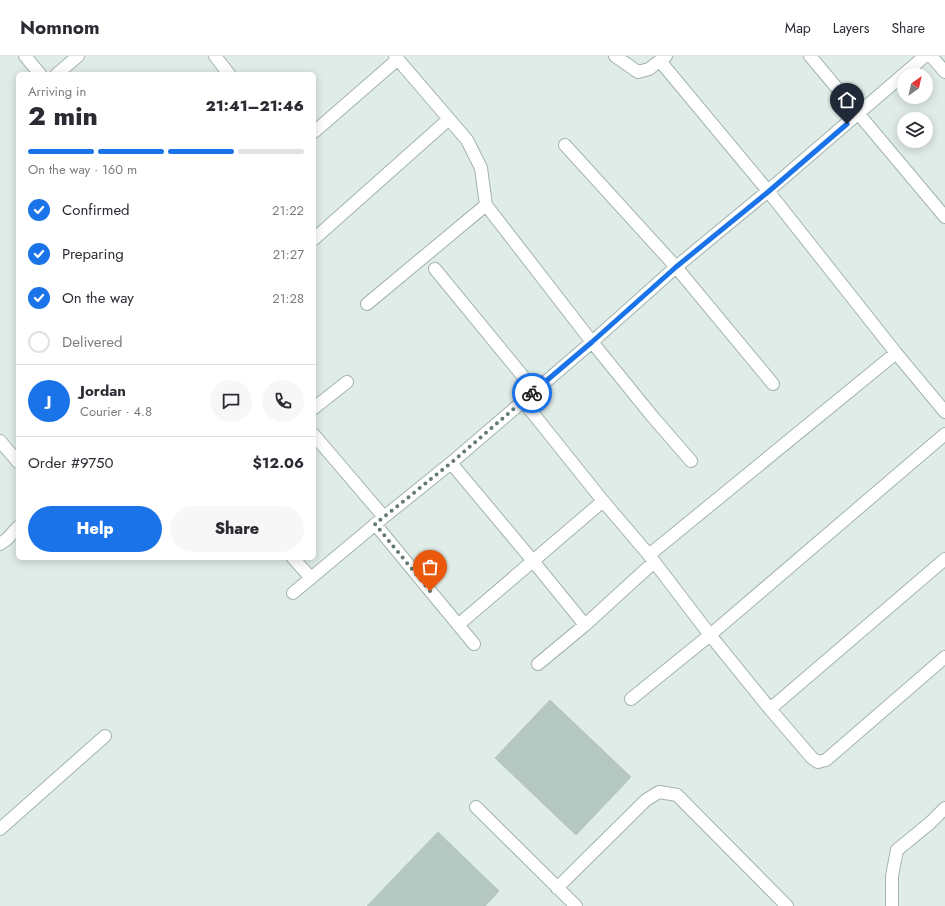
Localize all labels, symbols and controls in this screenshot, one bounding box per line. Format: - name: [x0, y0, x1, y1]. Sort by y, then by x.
- text: Nomnom: [20, 14, 100, 41]
- text: Map: [785, 18, 811, 38]
- text: Layers: [833, 18, 869, 38]
- text: Share: [891, 18, 925, 38]
- north arrow: [897, 68, 933, 104]
- map controls: [897, 68, 933, 148]
- text: Arriving in: [28, 82, 86, 101]
- pin: [830, 83, 864, 124]
- icon: home: [836, 89, 858, 111]
- text: 21:41–21:46: [206, 95, 304, 117]
- text: 2 min: [28, 97, 98, 135]
- button: layers: [897, 112, 933, 148]
- text: On the way · 160 m: [28, 160, 137, 179]
- icon: check: [28, 199, 50, 221]
- text: Confirmed: [62, 199, 130, 221]
- text: 21:22: [272, 201, 304, 220]
- icon: check: [28, 243, 50, 265]
- text: Preparing: [62, 243, 124, 265]
- text: 21:27: [273, 245, 304, 264]
- icon: check: [28, 287, 50, 309]
- text: On the way: [62, 287, 134, 309]
- text: 21:28: [272, 289, 304, 308]
- text: Delivered: [62, 331, 123, 353]
- courier: [512, 373, 552, 413]
- text: Jordan: [80, 380, 126, 402]
- button: chat: [210, 380, 252, 422]
- button: phone: [262, 380, 304, 422]
- icon: bike: [521, 382, 543, 404]
- text: J: [47, 390, 51, 412]
- text: Courier · 4.8: [80, 402, 152, 421]
- text: Order #9750: [28, 452, 114, 474]
- text: $12.06: [252, 452, 304, 474]
- button: Help: [28, 506, 162, 552]
- button: Share: [170, 506, 304, 552]
- pin: [413, 550, 447, 591]
- icon: bag: [419, 556, 441, 578]

